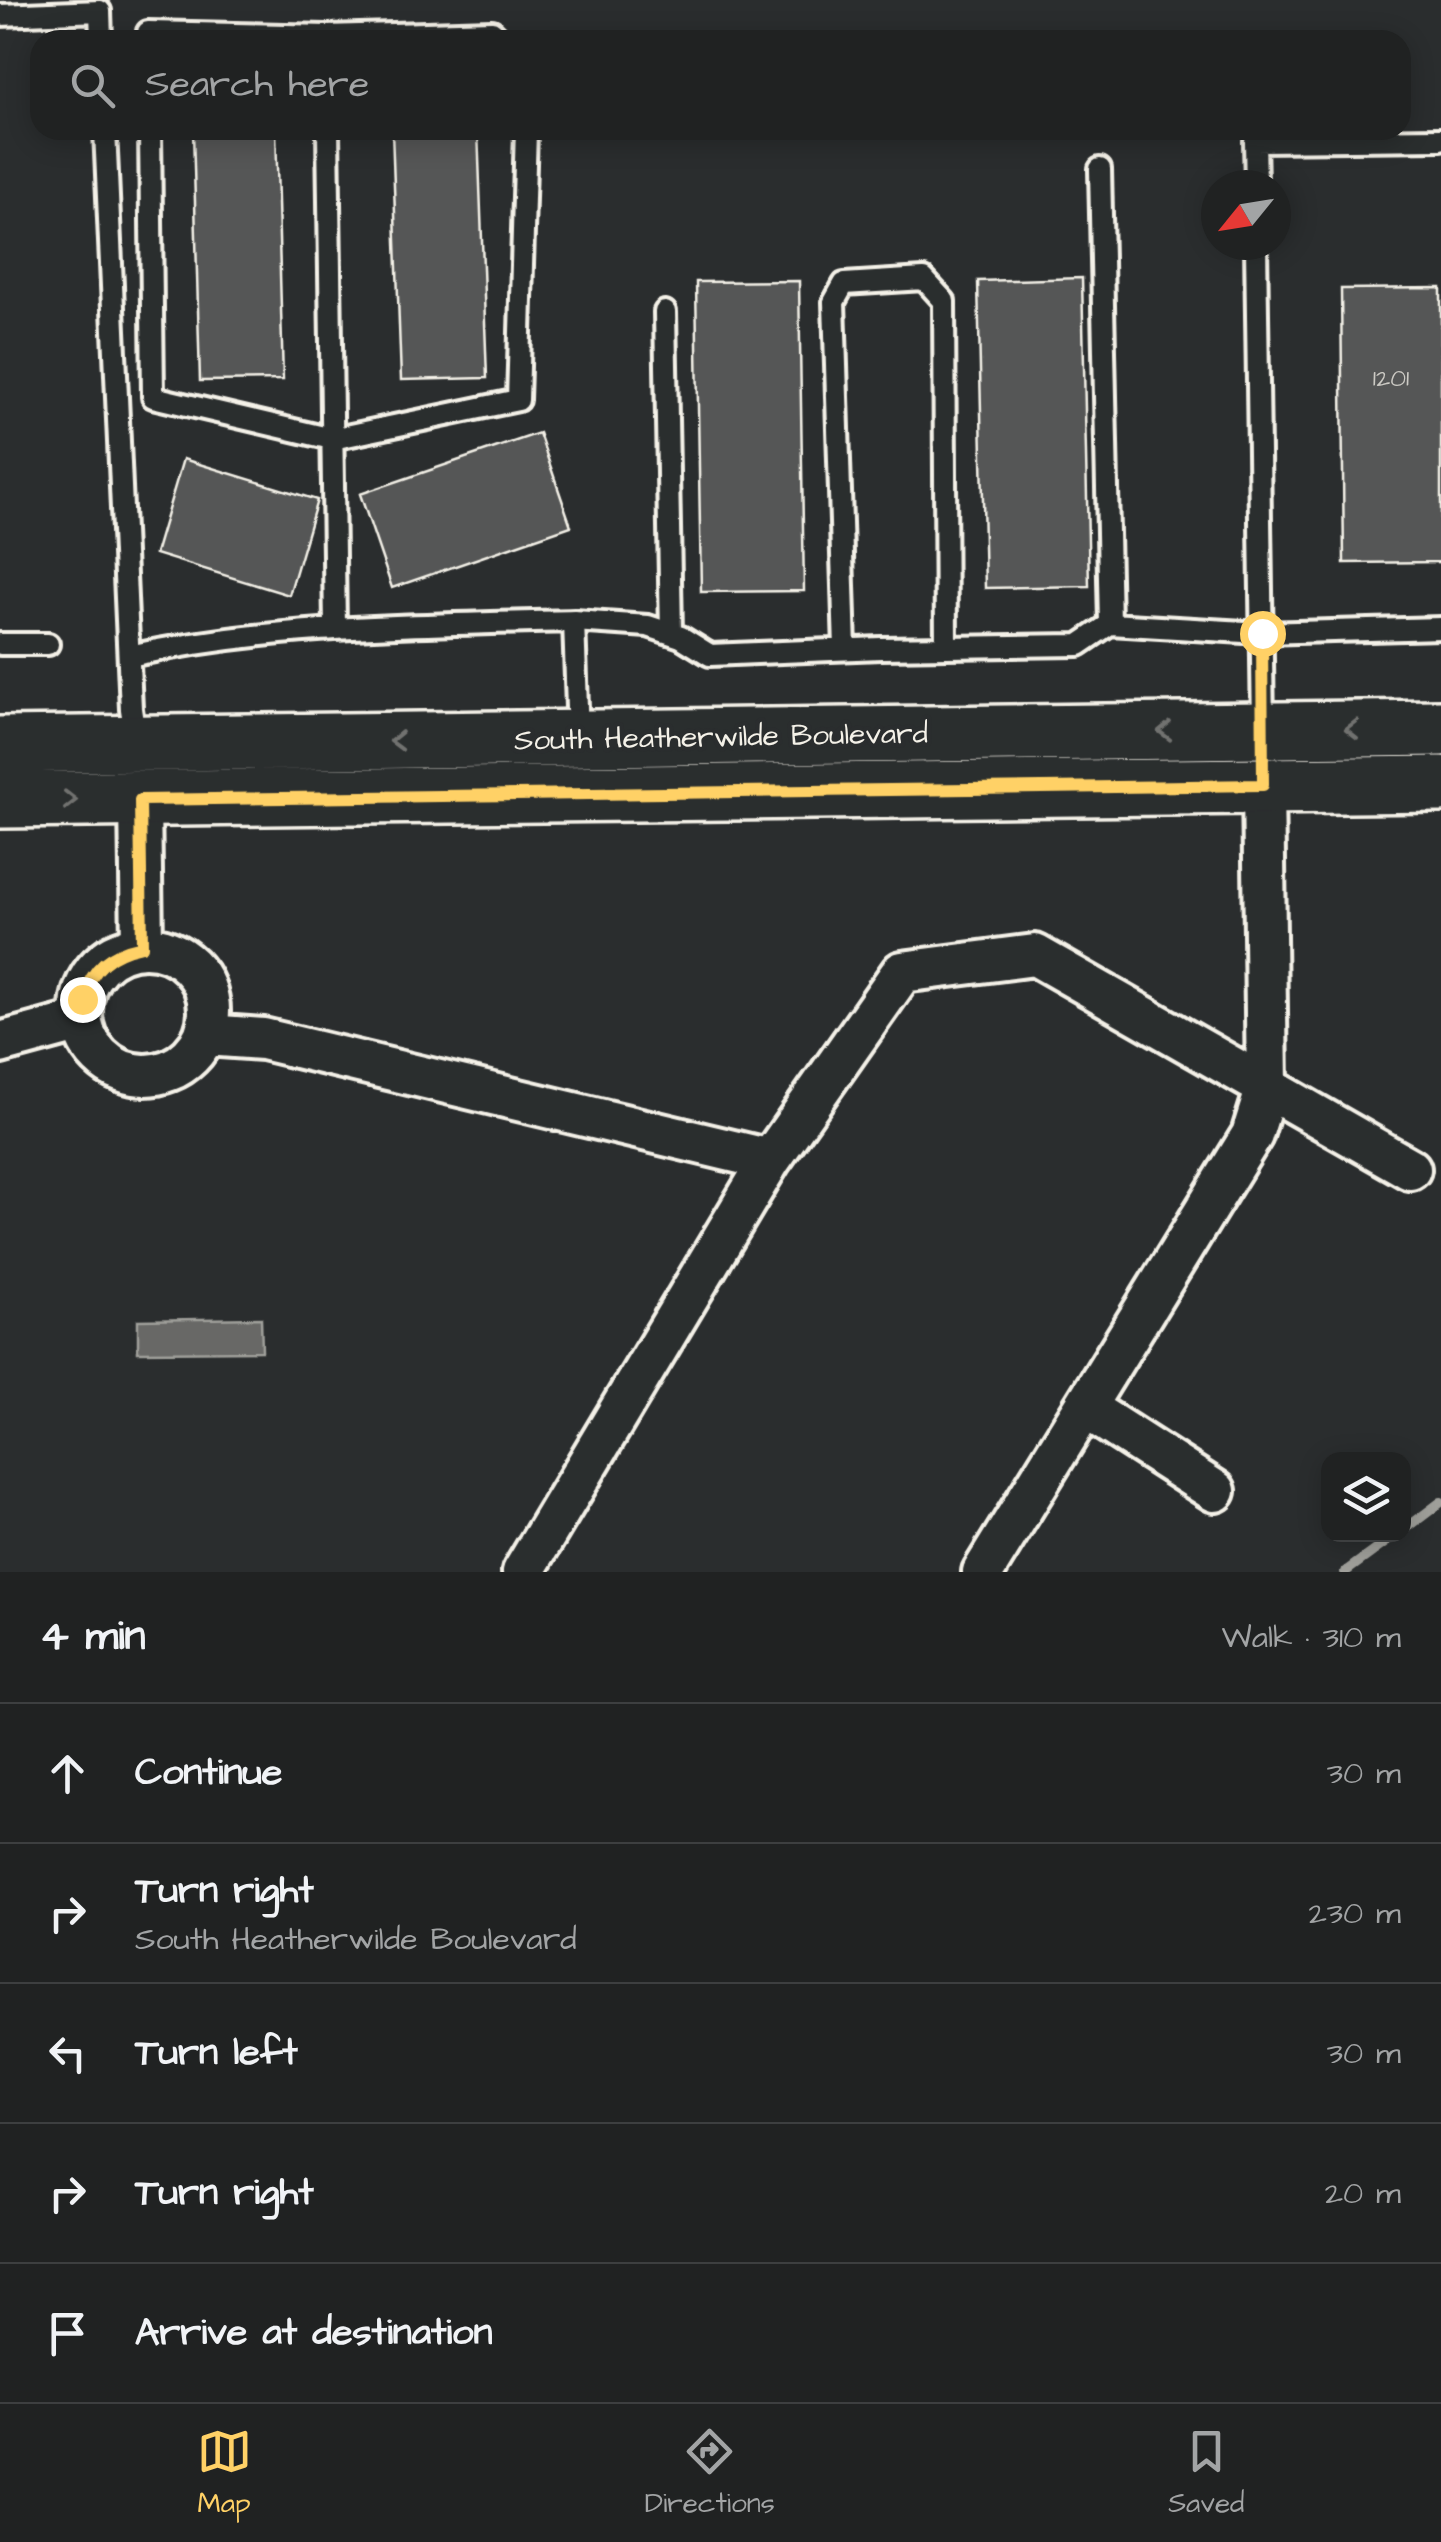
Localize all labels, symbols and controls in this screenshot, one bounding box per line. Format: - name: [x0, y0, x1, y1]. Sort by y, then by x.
- search box: [30, 30, 1411, 140]
- icon: search: [65, 58, 120, 113]
- text: Search here: [145, 59, 369, 111]
- north arrow: [1201, 170, 1291, 260]
- house number: 1201: [1373, 361, 1409, 396]
- route start: [1240, 611, 1286, 657]
- street label: South Heatherwilde Boulevard: [514, 712, 928, 762]
- one-way arrow: [1343, 718, 1358, 740]
- one-way arrow: [1157, 720, 1173, 741]
- one-way arrow: [389, 730, 404, 752]
- one-way arrow: [64, 789, 79, 811]
- route end: [60, 977, 106, 1023]
- map controls: [1321, 1452, 1411, 1542]
- button: layers: [1321, 1452, 1411, 1542]
- text: 4 min: [40, 1608, 145, 1666]
- text: Walk · 310 m: [1222, 1615, 1401, 1660]
- icon: ahead: [40, 1746, 95, 1801]
- text: Continue: [135, 1747, 282, 1799]
- text: 30 m: [1327, 1751, 1401, 1796]
- text: Turn right: [135, 1865, 314, 1917]
- icon: right: [40, 1886, 95, 1941]
- text: 230 m: [1309, 1891, 1401, 1936]
- text: South Heatherwilde Boulevard: [135, 1917, 577, 1962]
- icon: left: [40, 2026, 95, 2081]
- text: Turn left: [135, 2027, 298, 2079]
- text: 30 m: [1327, 2031, 1401, 2076]
- icon: right: [40, 2166, 95, 2221]
- text: Turn right: [135, 2167, 314, 2219]
- text: 20 m: [1325, 2171, 1401, 2216]
- icon: arrive: [40, 2306, 95, 2361]
- text: Arrive at destination: [135, 2307, 492, 2359]
- tab: Map: [197, 2424, 252, 2523]
- tab: Directions: [645, 2424, 775, 2523]
- tab: Saved: [1168, 2424, 1244, 2523]

